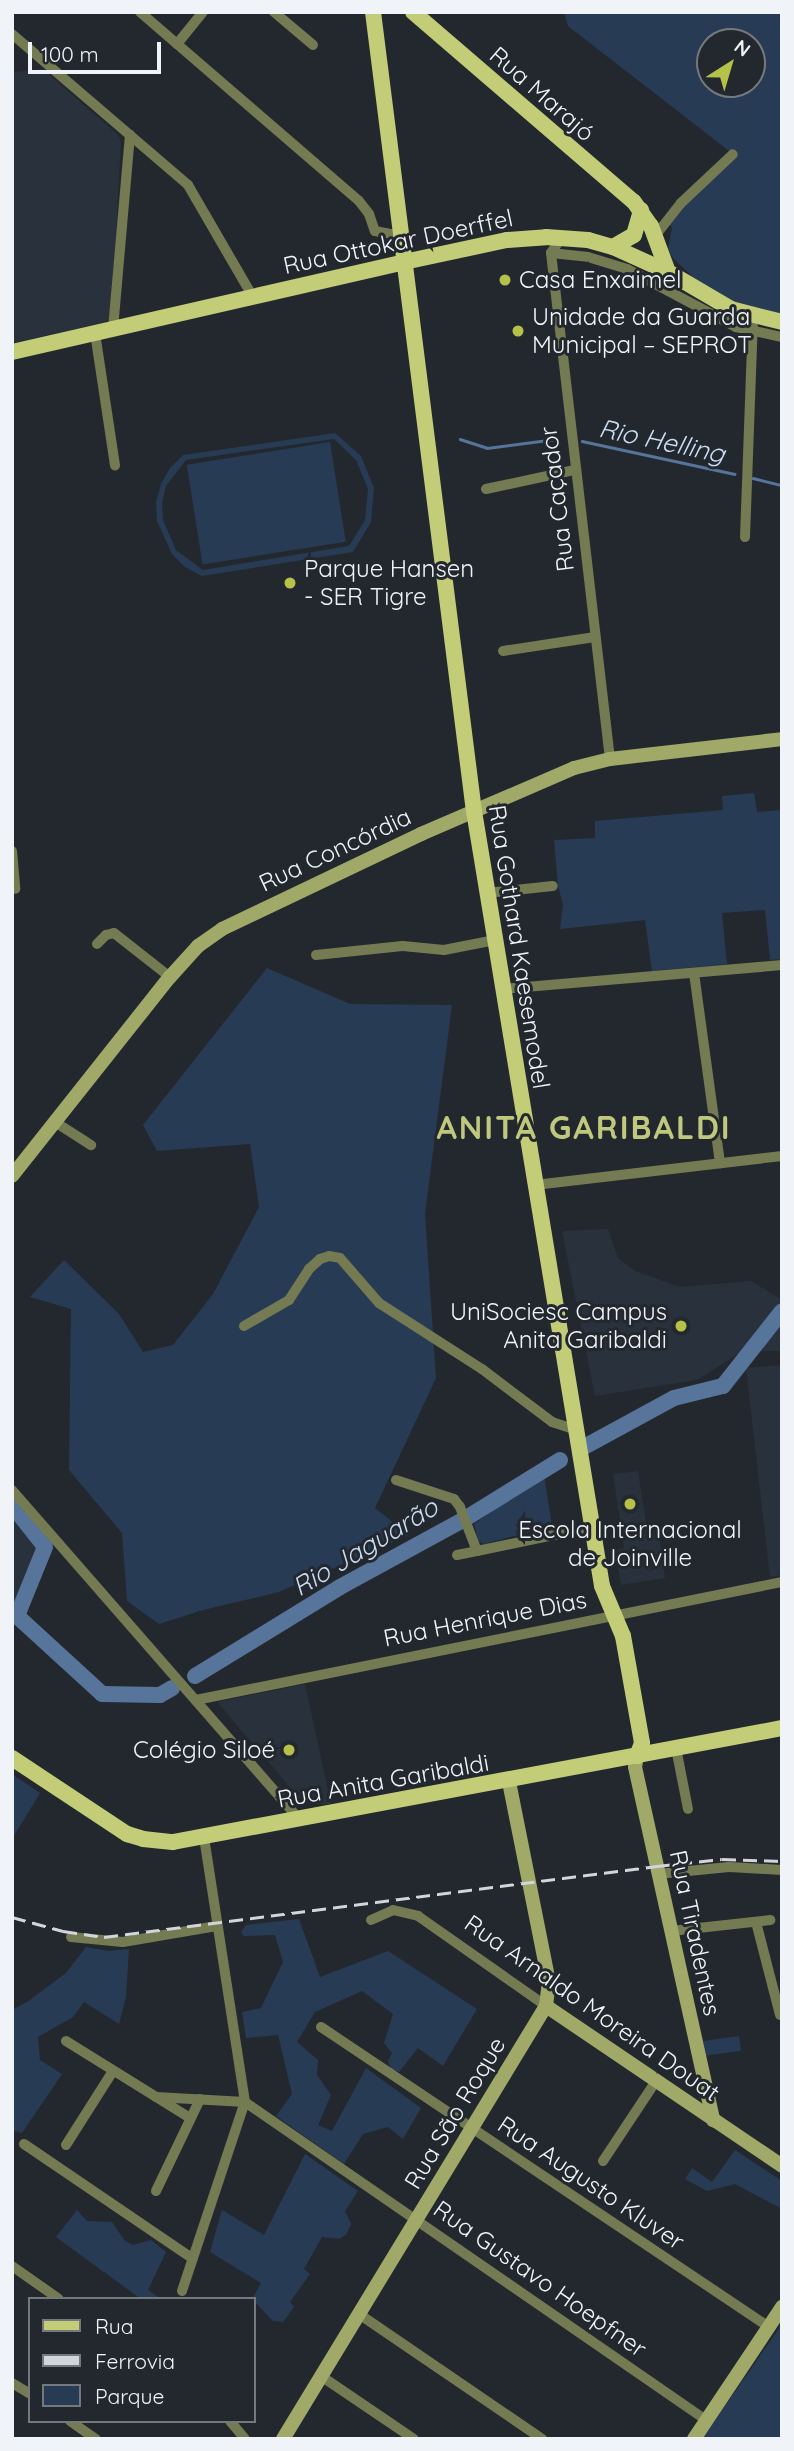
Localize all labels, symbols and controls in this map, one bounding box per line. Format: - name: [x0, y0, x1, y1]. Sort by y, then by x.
- scale bar: [32, 28, 164, 72]
- north arrow: [696, 28, 766, 98]
- text: N: [730, 34, 755, 62]
- text: 100 m: [41, 41, 99, 67]
- street label: Rua Marajó: [484, 41, 600, 147]
- street label: Rua Ottokar Doerffel: [281, 204, 515, 280]
- place label: Casa Enxaimel: [519, 266, 682, 294]
- marker: Casa Enxaimel: [497, 272, 513, 288]
- place label: Unidade da Guarda Municipal – SEPROT: [532, 303, 752, 359]
- marker: Unidade da Guarda Municipal – SEPROT: [510, 323, 526, 339]
- water label: Rio Helling: [596, 412, 728, 470]
- street label: Rua Caçador: [534, 425, 580, 573]
- place label: Parque Hansen - SER Tigre: [304, 555, 474, 611]
- marker: Parque Hansen - SER Tigre: [282, 575, 298, 591]
- street label: Rua Concórdia: [254, 802, 416, 898]
- street label: Rua Gothard Kaesemodel: [482, 803, 556, 1091]
- district label: ANITA GARIBALDI: [438, 1108, 730, 1146]
- place label: UniSociesc Campus Anita Garibaldi: [450, 1298, 667, 1354]
- marker: UniSociesc Campus Anita Garibaldi: [673, 1318, 689, 1334]
- water label: Rio Jaguarão: [287, 1491, 443, 1603]
- marker: Escola Internacional de Joinville: [622, 1496, 638, 1512]
- place label: Escola Internacional de Joinville: [518, 1516, 742, 1572]
- street label: Rua Henrique Dias: [381, 1585, 589, 1653]
- place label: Colégio Siloé: [133, 1736, 275, 1764]
- marker: Colégio Siloé: [281, 1742, 297, 1758]
- street label: Rua Anita Garibaldi: [275, 1748, 491, 1814]
- street label: Rua Tiradentes: [663, 1848, 727, 2018]
- street label: Rua Arnaldo Moreira Douat: [459, 1909, 725, 2107]
- street label: Rua São Roque: [398, 2032, 512, 2194]
- street label: Rua Augusto Kluver: [492, 2110, 690, 2256]
- street label: Rua Gustavo Hoepfner: [428, 2195, 652, 2363]
- legend: [28, 2297, 256, 2423]
- text: Rua: [95, 2313, 134, 2339]
- text: Ferrovia: [95, 2348, 175, 2374]
- text: Parque: [95, 2383, 164, 2409]

